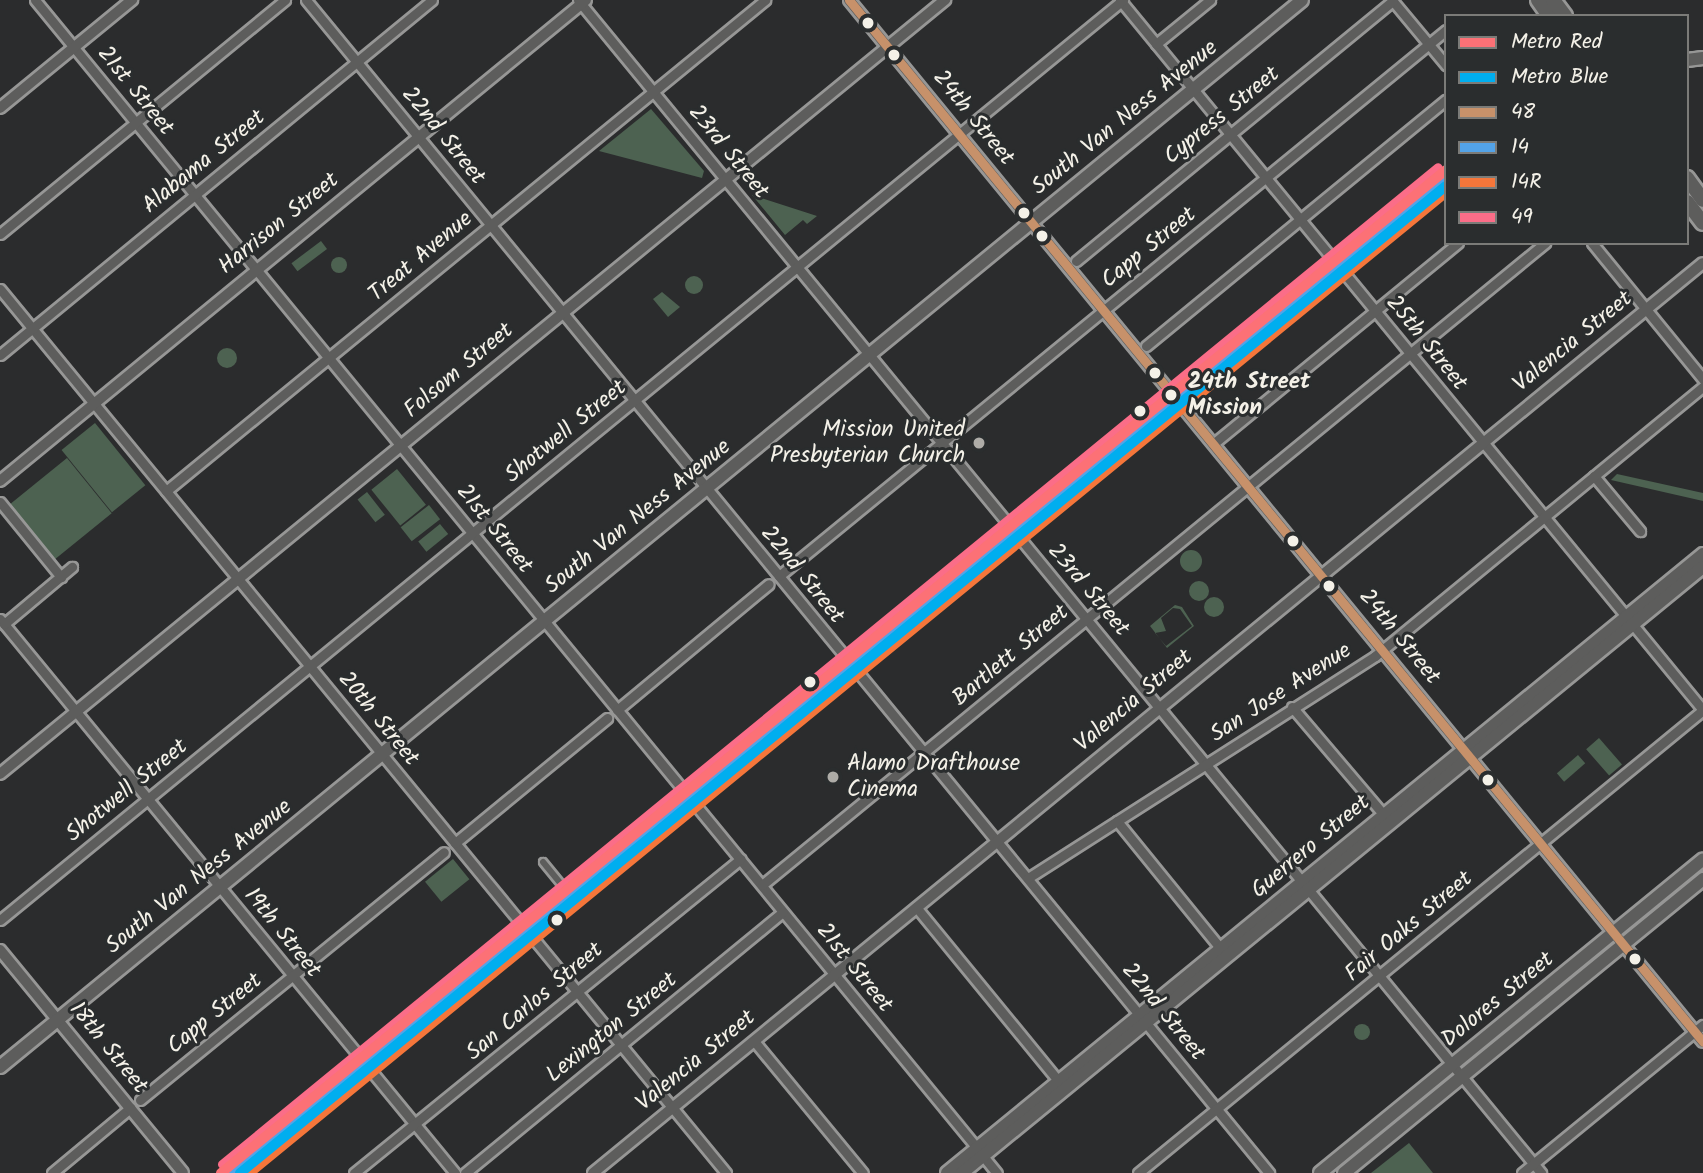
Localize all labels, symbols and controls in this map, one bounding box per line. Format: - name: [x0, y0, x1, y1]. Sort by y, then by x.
- legend: [1444, 14, 1689, 245]
- unlabelled marker: [861, 16, 875, 30]
- text: Metro Red: [1511, 26, 1602, 59]
- street label: South Van Ness Avenue: [1027, 35, 1223, 201]
- street label: 21st Street: [91, 41, 179, 141]
- unlabelled marker: [887, 48, 901, 62]
- street label: Cypress Street: [1159, 61, 1285, 171]
- text: Metro Blue: [1511, 61, 1608, 94]
- street label: 24th Street: [926, 65, 1020, 171]
- street label: 22nd Street: [395, 81, 491, 191]
- text: 48: [1511, 96, 1535, 129]
- street label: 23rd Street: [682, 99, 774, 205]
- street label: Alabama Street: [137, 104, 271, 220]
- text: 14: [1511, 131, 1529, 164]
- text: 14R: [1511, 166, 1541, 199]
- street label: Harrison Street: [213, 167, 345, 281]
- street label: Capp Street: [1096, 201, 1202, 295]
- text: 49: [1511, 201, 1533, 234]
- street label: Treat Avenue: [364, 206, 478, 308]
- unlabelled marker: [1017, 206, 1031, 220]
- unlabelled marker: [1035, 229, 1049, 243]
- street label: Valencia Street: [1508, 286, 1638, 398]
- street label: 25th Street: [1379, 290, 1473, 396]
- street label: Folsom Street: [399, 317, 519, 425]
- unlabelled marker: [1148, 366, 1162, 380]
- place label: 24th Street Mission: [1188, 368, 1310, 422]
- street label: Shotwell Street: [500, 375, 632, 489]
- marker: 24th Street Mission: [1160, 384, 1182, 406]
- unlabelled marker: [1133, 404, 1147, 418]
- place label: Mission United Presbyterian Church: [770, 416, 965, 470]
- street label: South Van Ness Avenue: [540, 434, 736, 600]
- marker: Mission United Presbyterian Church: [971, 435, 987, 451]
- street label: 21st Street: [450, 479, 538, 579]
- street label: 22nd Street: [754, 520, 850, 630]
- unlabelled marker: [1286, 534, 1300, 548]
- street label: 23rd Street: [1041, 538, 1135, 642]
- unlabelled marker: [1322, 579, 1336, 593]
- street label: 24th Street: [1352, 584, 1446, 690]
- street label: Bartlett Street: [947, 599, 1075, 713]
- street label: San Jose Avenue: [1205, 637, 1357, 749]
- street label: Valencia Street: [1069, 644, 1199, 758]
- street label: 20th Street: [332, 666, 424, 772]
- unlabelled marker: [803, 675, 817, 689]
- street label: Shotwell Street: [61, 734, 193, 848]
- place label: Alamo Drafthouse Cinema: [847, 750, 1020, 804]
- marker: Alamo Drafthouse Cinema: [825, 769, 841, 785]
- unlabelled marker: [1481, 773, 1495, 787]
- street label: Guerrero Street: [1246, 789, 1376, 905]
- street label: South Van Ness Avenue: [101, 794, 297, 960]
- street label: Fair Oaks Street: [1340, 866, 1478, 988]
- street label: 19th Street: [238, 883, 326, 983]
- unlabelled marker: [550, 913, 564, 927]
- street label: 21st Street: [810, 918, 898, 1018]
- street label: San Carlos Street: [461, 937, 609, 1067]
- street label: Dolores Street: [1436, 946, 1560, 1054]
- unlabelled marker: [1628, 952, 1642, 966]
- street label: 22nd Street: [1115, 957, 1211, 1067]
- street label: Capp Street: [162, 967, 268, 1061]
- street label: Lexington Street: [541, 967, 683, 1089]
- street label: 18th Street: [63, 997, 153, 1099]
- street label: Valencia Street: [631, 1005, 761, 1117]

